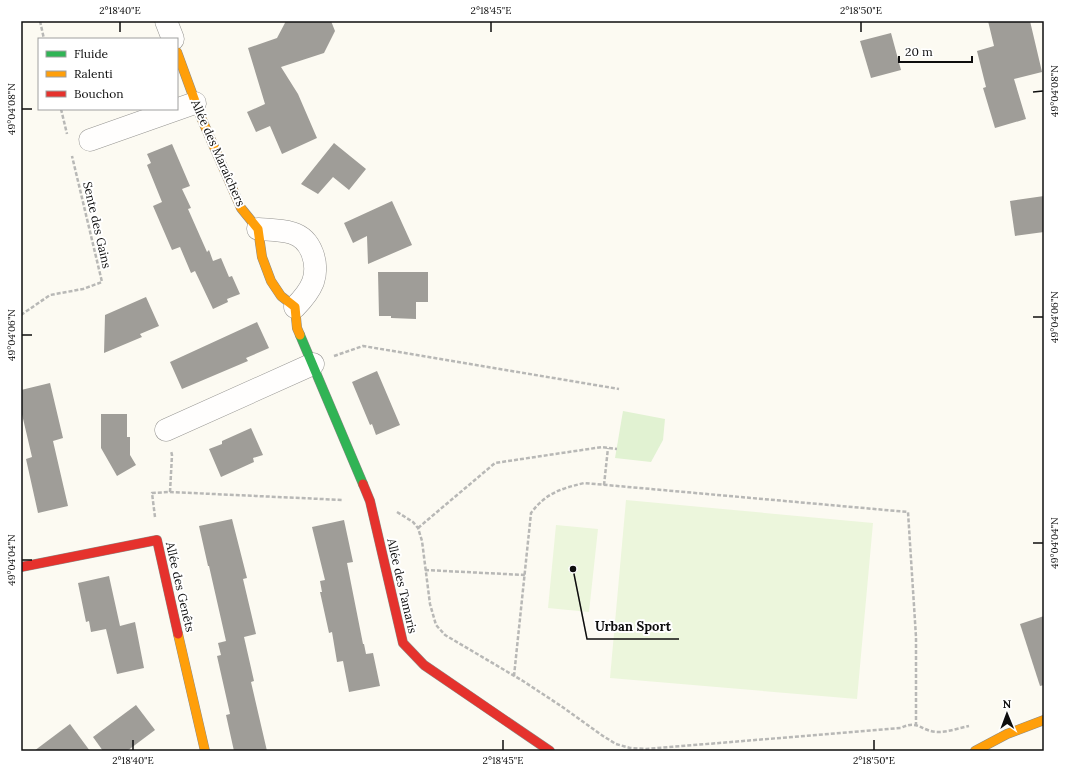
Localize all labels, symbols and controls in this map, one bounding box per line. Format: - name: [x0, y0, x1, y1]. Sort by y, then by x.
- text: 2°18'40"E: [99, 4, 141, 17]
- text: 2°18'45"E: [471, 4, 511, 17]
- text: 2°18'50"E: [840, 4, 882, 17]
- legend: [38, 38, 178, 110]
- scale bar: [899, 38, 972, 64]
- text: 20 m: [905, 44, 933, 59]
- text: Fluide: [74, 46, 109, 61]
- text: 49°04'08"N: [1048, 65, 1061, 117]
- text: Ralenti: [74, 66, 113, 81]
- text: 49°04'08"N: [5, 83, 18, 135]
- text: Bouchon: [74, 86, 124, 101]
- street label: Allée des Maraîchers: [188, 96, 249, 209]
- street label: Sente des Gains: [80, 180, 115, 270]
- text: 49°04'06"N: [1048, 291, 1061, 343]
- text: 49°04'06"N: [5, 309, 18, 361]
- text: 49°04'04"N: [1048, 517, 1061, 569]
- text: 49°04'04"N: [5, 534, 18, 586]
- street label: Allée des Tamaris: [384, 536, 421, 635]
- street label: Allée des Genêts: [163, 539, 198, 634]
- callout: Urban Sport: [587, 614, 679, 639]
- text: Urban Sport: [595, 618, 672, 635]
- north arrow: [987, 694, 1027, 734]
- text: N: [1002, 697, 1012, 711]
- text: 2°18'40"E: [112, 754, 154, 767]
- text: 2°18'45"E: [483, 754, 523, 767]
- text: 2°18'50"E: [853, 754, 895, 767]

